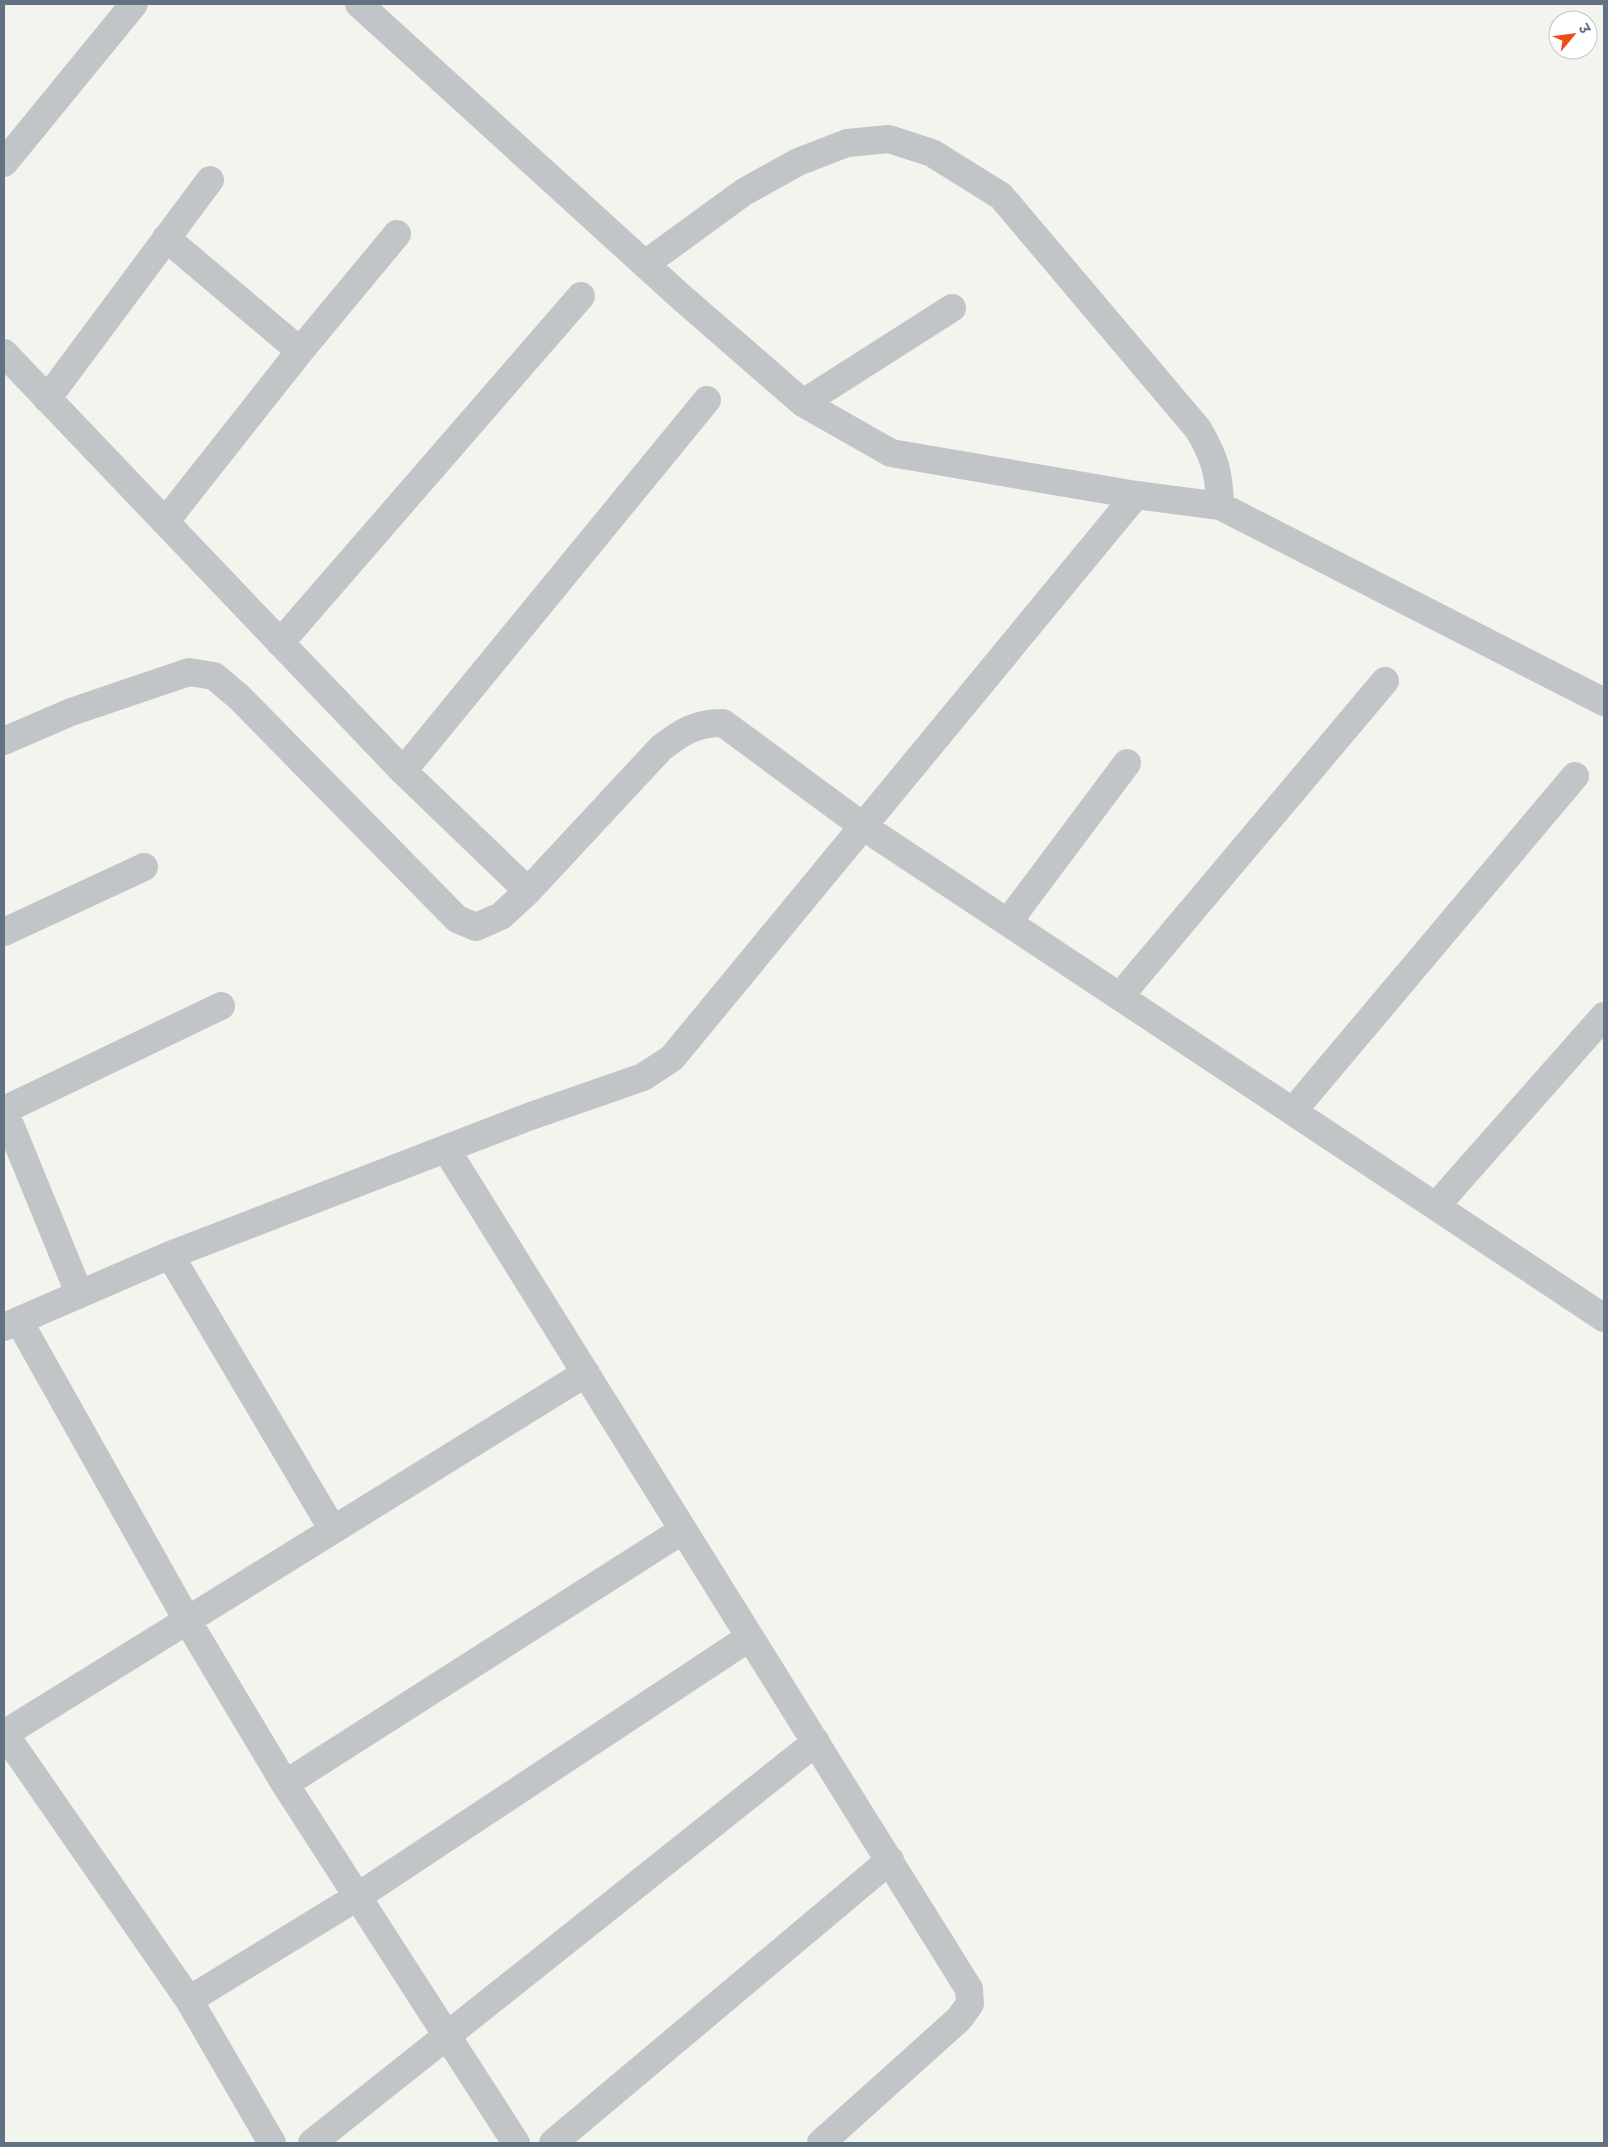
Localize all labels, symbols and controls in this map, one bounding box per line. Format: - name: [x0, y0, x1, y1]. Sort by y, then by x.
- north arrow: [1548, 10, 1598, 60]
- text: उ: [1573, 20, 1596, 38]

